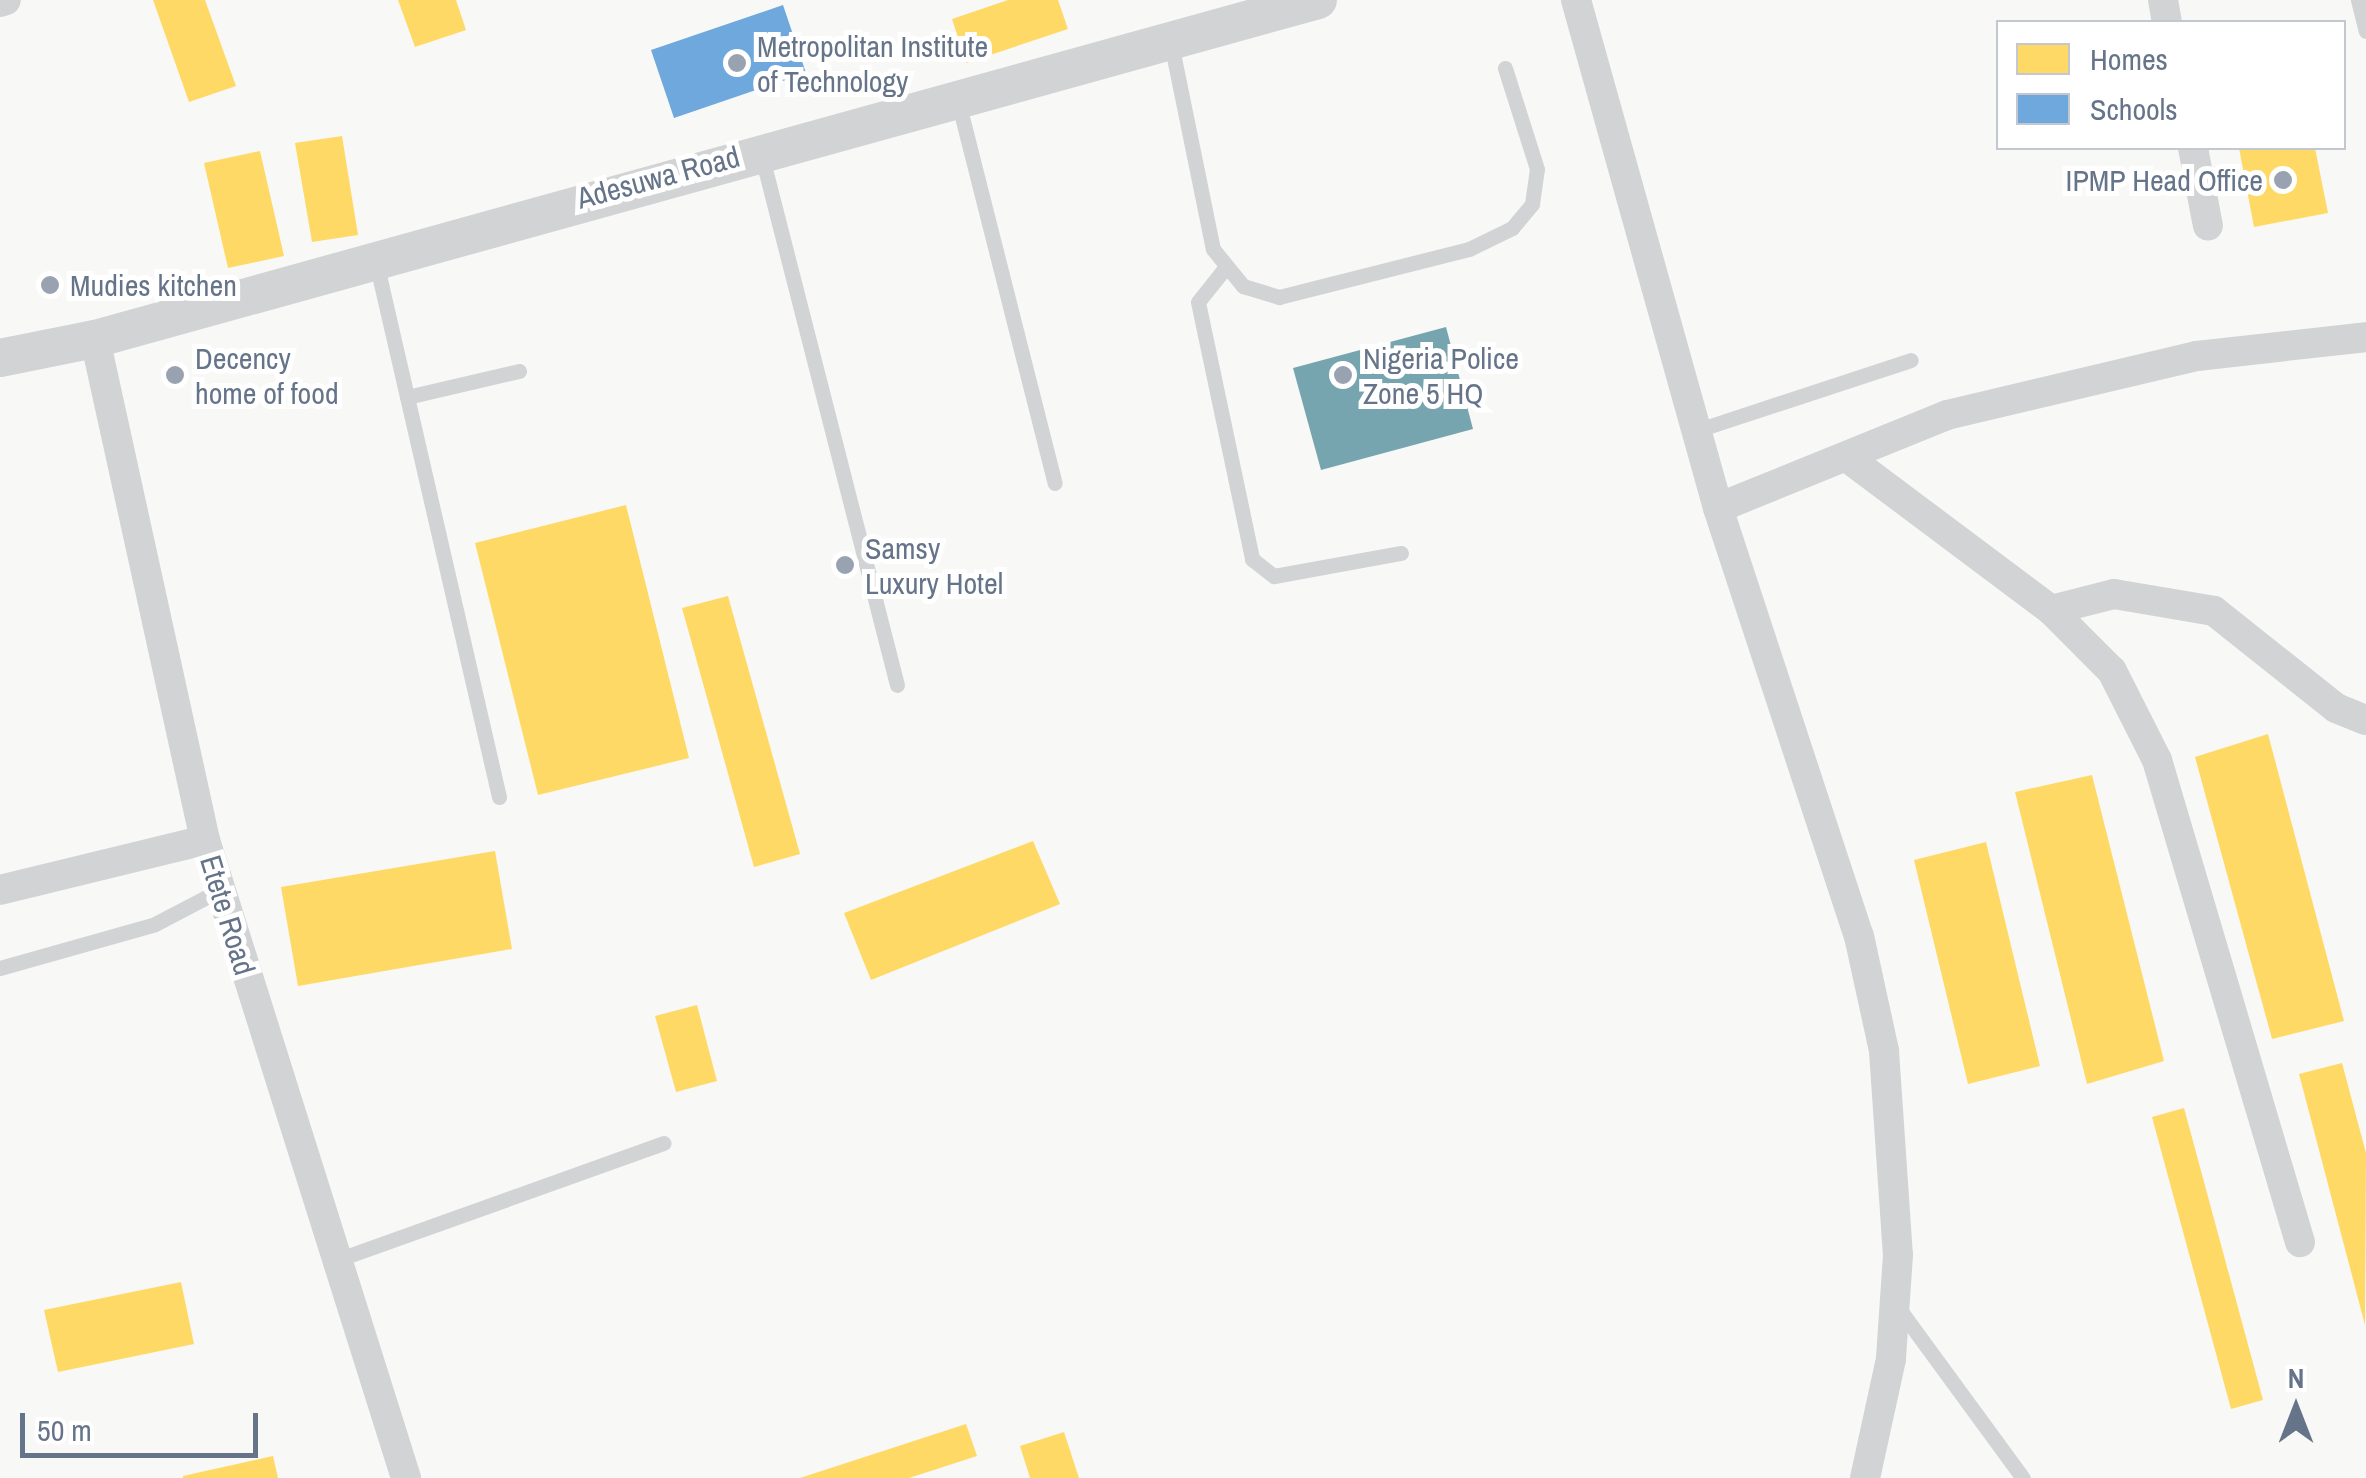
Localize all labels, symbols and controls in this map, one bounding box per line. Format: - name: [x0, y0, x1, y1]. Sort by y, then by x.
- legend: [1996, 20, 2346, 150]
- place label: Metropolitan Institute of Technology: [757, 28, 988, 98]
- text: Homes: [2090, 39, 2168, 79]
- marker: Metropolitan Institute of Technology: [726, 52, 748, 74]
- text: Schools: [2090, 89, 2178, 129]
- street label: Adesuwa Road: [573, 138, 743, 216]
- place label: IPMP Head Office: [2065, 162, 2263, 198]
- marker: IPMP Head Office: [2272, 169, 2294, 191]
- place label: Mudies kitchen: [70, 267, 237, 303]
- marker: Mudies kitchen: [39, 274, 61, 296]
- place label: Decency home of food: [195, 340, 339, 410]
- place label: Nigeria Police Zone 5 HQ: [1363, 340, 1519, 410]
- marker: Decency home of food: [164, 364, 186, 386]
- marker: Nigeria Police Zone 5 HQ: [1332, 364, 1354, 386]
- place label: Samsy Luxury Hotel: [865, 530, 1003, 600]
- marker: Samsy Luxury Hotel: [834, 554, 856, 576]
- street label: Etete Road: [193, 851, 263, 979]
- north arrow: [2246, 1358, 2346, 1458]
- text: N: [2288, 1359, 2304, 1397]
- scale bar: [25, 1393, 262, 1455]
- text: 50 m: [37, 1410, 92, 1450]

